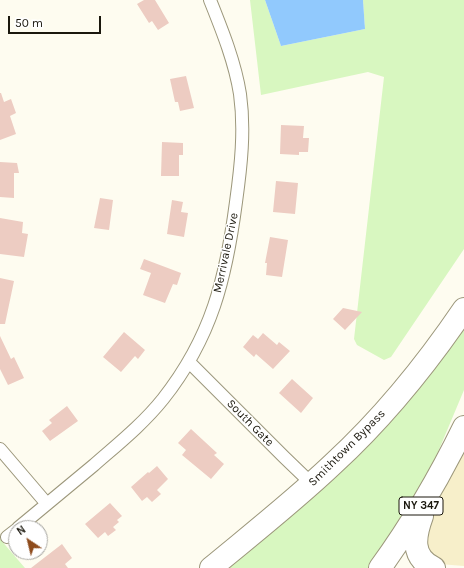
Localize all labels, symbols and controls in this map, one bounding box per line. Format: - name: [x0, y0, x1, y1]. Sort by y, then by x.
- scale bar: [10, 8, 103, 34]
- text: 50 m: [15, 16, 43, 30]
- street label: Merrivale Drive: [210, 212, 242, 294]
- street label: South Gate: [223, 396, 277, 450]
- street label: Smithtown Bypass: [306, 407, 388, 489]
- road number: NY 347: [399, 497, 443, 515]
- north arrow: [8, 520, 48, 560]
- text: N: [14, 523, 28, 538]

